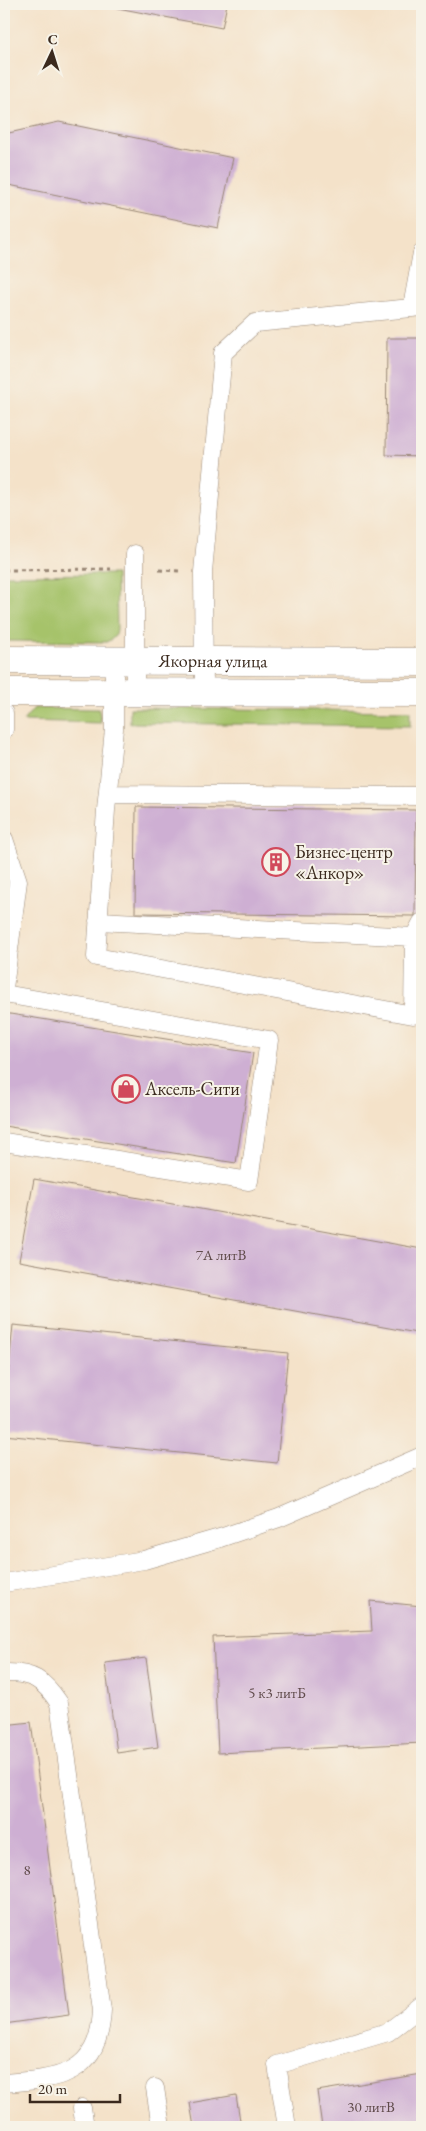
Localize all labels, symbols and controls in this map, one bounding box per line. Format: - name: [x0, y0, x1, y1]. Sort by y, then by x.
- north arrow: [28, 28, 78, 78]
- text: С: [47, 30, 59, 48]
- street label: Якорная улица: [157, 649, 268, 672]
- place label: Бизнес-центр «Анкор»: [295, 840, 393, 884]
- building icon: Бизнес-центр «Анкор»: [261, 847, 291, 877]
- shop icon: Аксель-Сити: [111, 1074, 141, 1104]
- place label: Аксель-Сити: [144, 1077, 240, 1100]
- house number: 7А литВ: [196, 1245, 247, 1264]
- house number: 5 к3 литБ: [248, 1683, 306, 1702]
- house number: 8: [23, 1860, 31, 1879]
- scale bar: [30, 2071, 120, 2103]
- text: 20 m: [38, 2079, 67, 2098]
- house number: 30 литВ: [347, 2097, 395, 2116]

